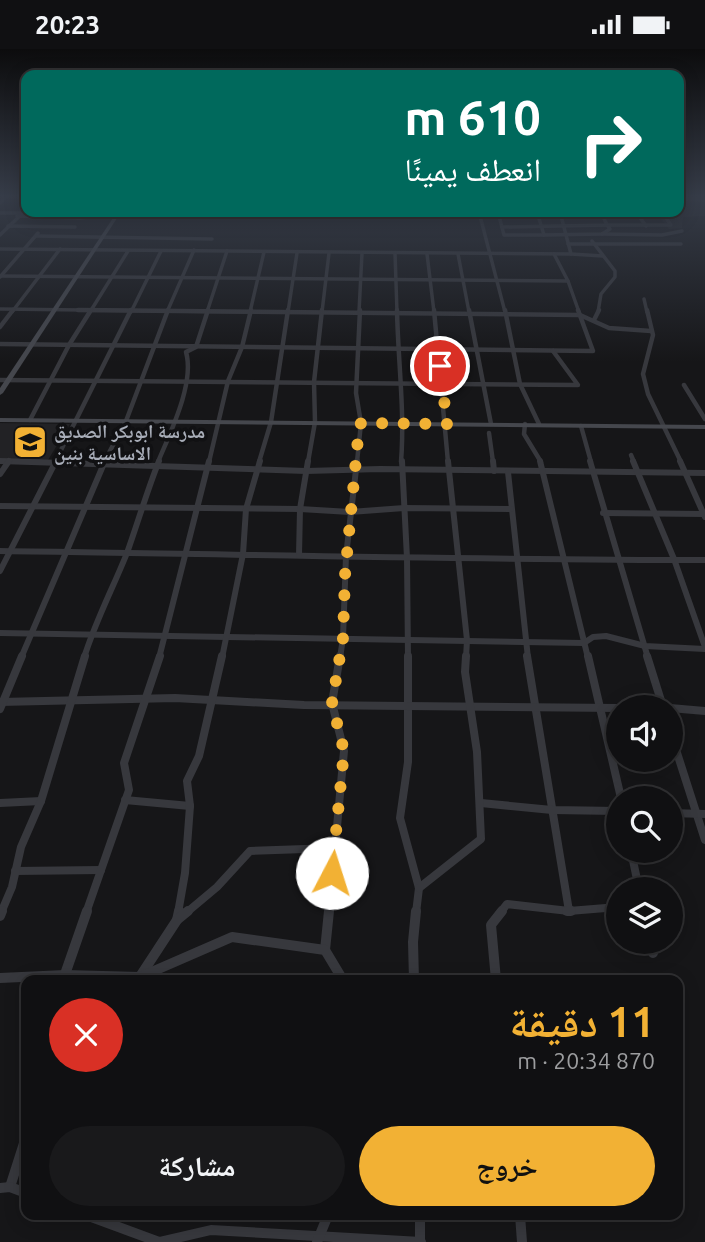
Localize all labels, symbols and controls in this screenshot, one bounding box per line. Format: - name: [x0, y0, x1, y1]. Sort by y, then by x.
- text: 20:23: [35, 10, 100, 39]
- text: 610 m: [404, 89, 541, 144]
- icon: right: [565, 98, 656, 189]
- text: انعطف يمينًا: [405, 151, 541, 187]
- pin: [410, 336, 470, 396]
- icon: arrive: [421, 347, 459, 385]
- place label: مدرسة ابوبكر الصديق الاساسية بنين: [54, 420, 205, 465]
- school or university icon: مدرسة ابوبكر الصديق الاساسية بنين: [11, 423, 49, 461]
- map controls: [606, 695, 683, 954]
- button: sound: [606, 695, 683, 772]
- button: search: [606, 786, 683, 863]
- position arrow: [295, 836, 369, 910]
- button: layers: [606, 877, 683, 954]
- button: close: [49, 998, 123, 1072]
- text: 11 دقيقة: [509, 998, 655, 1045]
- text: 870 m · 20:34: [517, 1048, 655, 1073]
- button: مشاركة: [49, 1126, 345, 1206]
- button: خروج: [359, 1126, 655, 1206]

